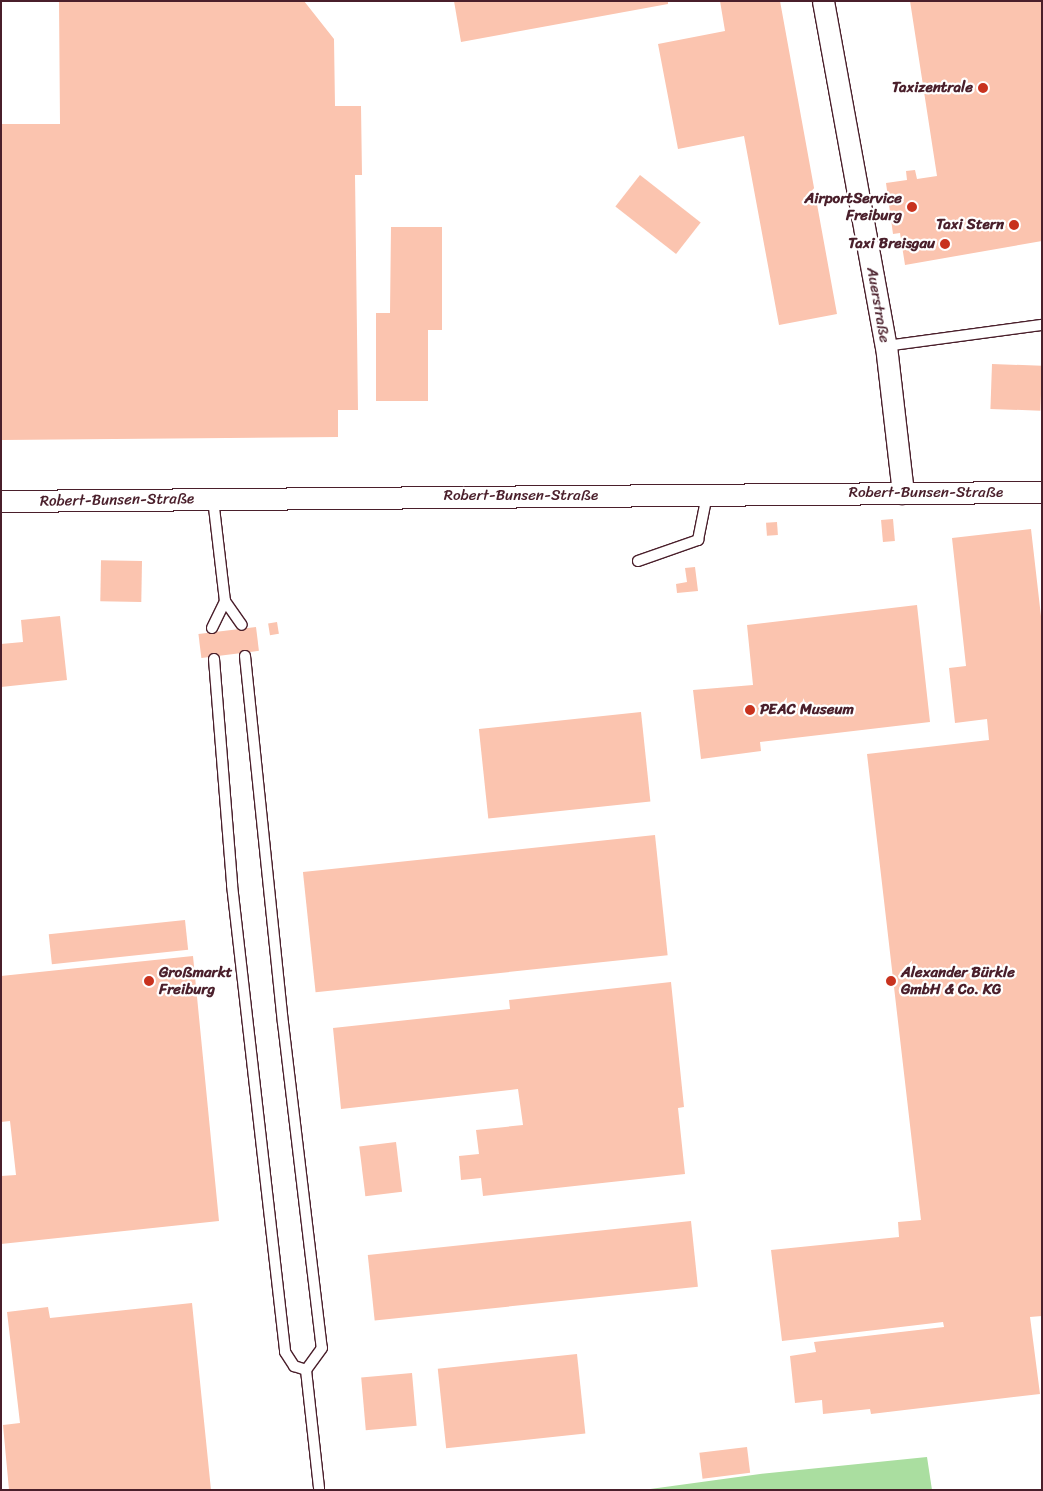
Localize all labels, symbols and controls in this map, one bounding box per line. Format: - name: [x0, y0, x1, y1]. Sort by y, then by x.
- place label: Taxizentrale: [892, 79, 973, 97]
- marker: Taxizentrale: [977, 82, 989, 94]
- place label: AirportService Freiburg: [805, 189, 902, 224]
- marker: AirportService Freiburg: [906, 201, 918, 213]
- place label: Taxi Stern: [936, 216, 1004, 234]
- marker: Taxi Stern: [1008, 219, 1020, 231]
- place label: Taxi Breisgau: [847, 235, 935, 253]
- marker: Taxi Breisgau: [939, 238, 951, 250]
- street label: Auerstraße: [863, 266, 893, 344]
- street label: Robert-Bunsen-Straße: [849, 484, 1003, 502]
- street label: Robert-Bunsen-Straße: [444, 487, 598, 505]
- street label: Robert-Bunsen-Straße: [40, 490, 194, 510]
- place label: PEAC Museum: [760, 701, 854, 719]
- marker: PEAC Museum: [744, 704, 756, 716]
- place label: Großmarkt Freiburg: [159, 963, 232, 998]
- place label: Alexander Bürkle GmbH & Co. KG: [901, 963, 1015, 998]
- marker: Großmarkt Freiburg: [143, 975, 155, 987]
- marker: Alexander Bürkle GmbH & Co. KG: [885, 975, 897, 987]

